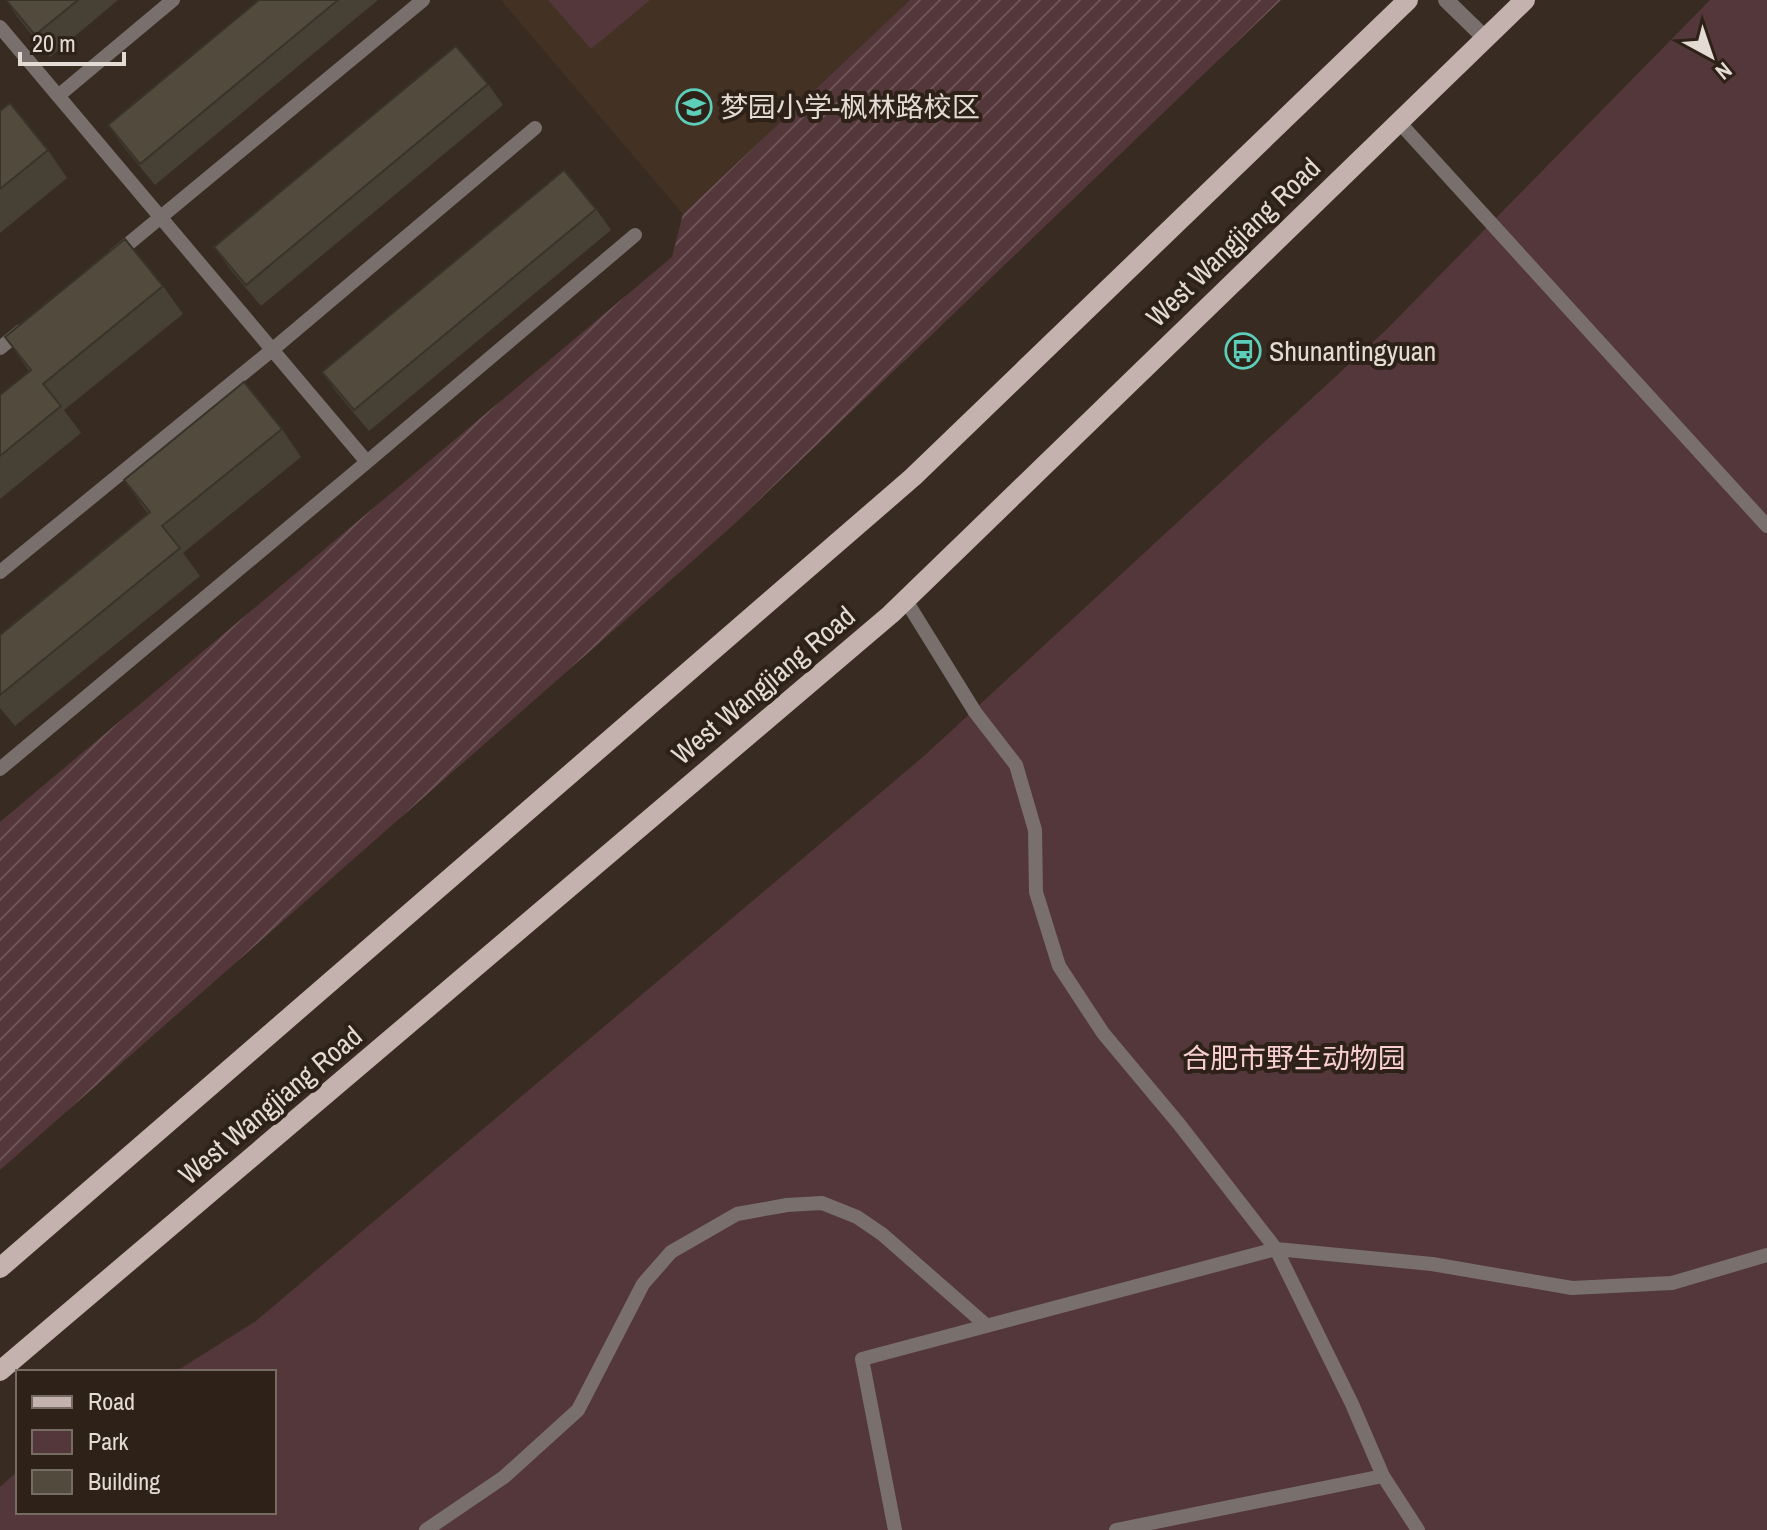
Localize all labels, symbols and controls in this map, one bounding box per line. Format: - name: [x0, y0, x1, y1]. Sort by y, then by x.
- scale bar: [20, 16, 124, 66]
- north arrow: [1671, 16, 1751, 96]
- text: 20 m: [32, 27, 76, 59]
- text: N: [1709, 56, 1738, 87]
- school or university icon: 梦园小学-枫林路校区: [675, 88, 713, 126]
- place label: 梦园小学-枫林路校区: [720, 88, 980, 126]
- street label: West Wangjiang Road: [1138, 149, 1328, 335]
- bus stop icon: Shunantingyuan: [1224, 332, 1262, 370]
- place label: Shunantingyuan: [1269, 332, 1436, 370]
- street label: West Wangjiang Road: [663, 597, 863, 773]
- street label: West Wangjiang Road: [170, 1017, 370, 1193]
- park label: 合肥市野生动物园: [1182, 1039, 1406, 1077]
- legend: [16, 1370, 276, 1514]
- text: Road: [88, 1385, 135, 1417]
- text: Park: [88, 1425, 129, 1457]
- text: Building: [88, 1465, 160, 1497]

